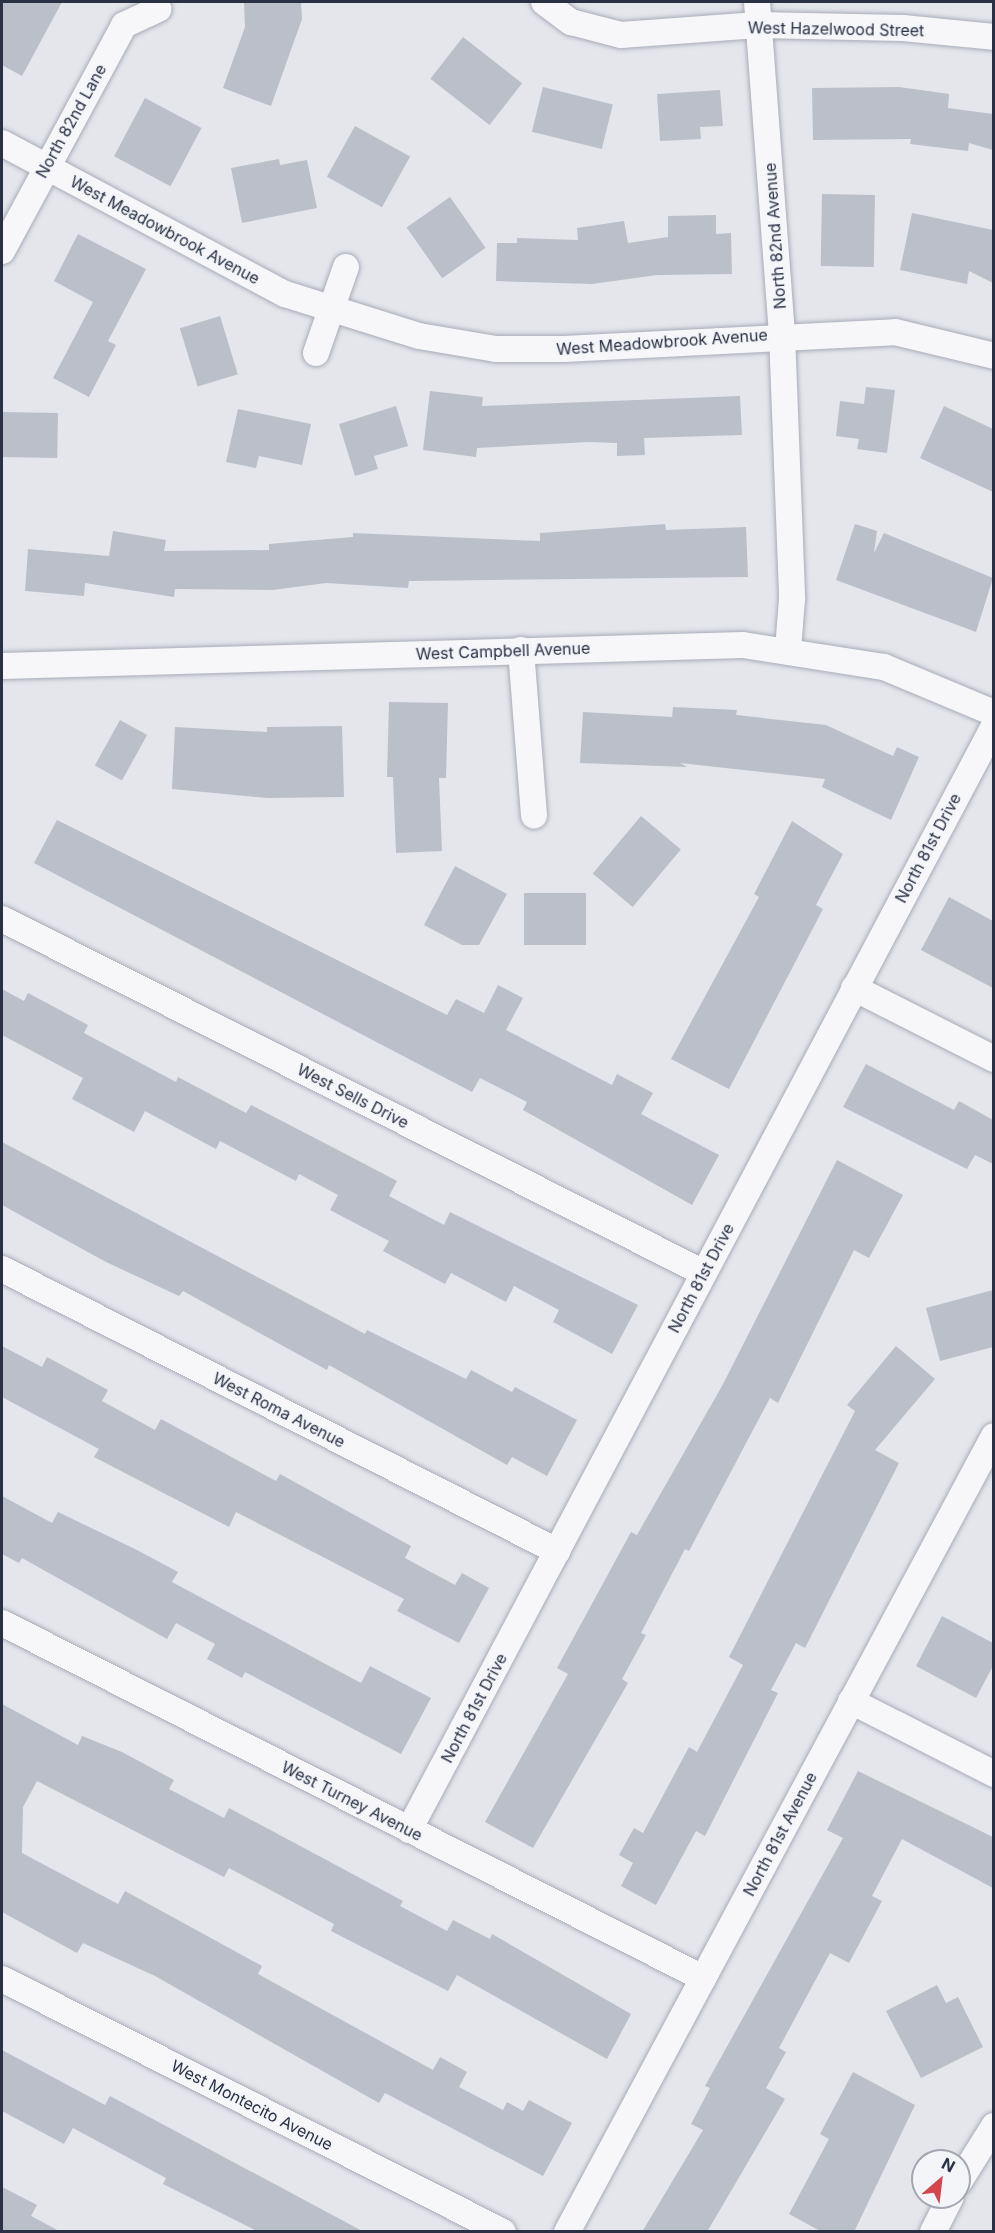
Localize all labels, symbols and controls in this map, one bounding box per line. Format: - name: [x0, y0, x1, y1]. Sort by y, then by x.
- street label: West Hazelwood Street: [748, 18, 924, 40]
- street label: North 82nd Lane: [32, 61, 110, 181]
- street label: North 82nd Avenue: [760, 162, 790, 310]
- street label: West Meadowbrook Avenue: [67, 172, 263, 288]
- street label: West Meadowbrook Avenue: [556, 325, 768, 359]
- street label: West Campbell Avenue: [415, 638, 591, 664]
- street label: North 81st Drive: [891, 790, 965, 906]
- street label: West Sells Drive: [294, 1060, 412, 1132]
- street label: North 81st Drive: [664, 1220, 738, 1336]
- street label: West Roma Avenue: [210, 1368, 348, 1452]
- street label: North 81st Drive: [437, 1650, 511, 1766]
- street label: West Turney Avenue: [278, 1757, 426, 1845]
- street label: North 81st Avenue: [739, 1769, 821, 1899]
- street label: West Montecito Avenue: [168, 2056, 336, 2154]
- north arrow: [911, 2149, 971, 2209]
- text: N: [938, 2153, 959, 2177]

